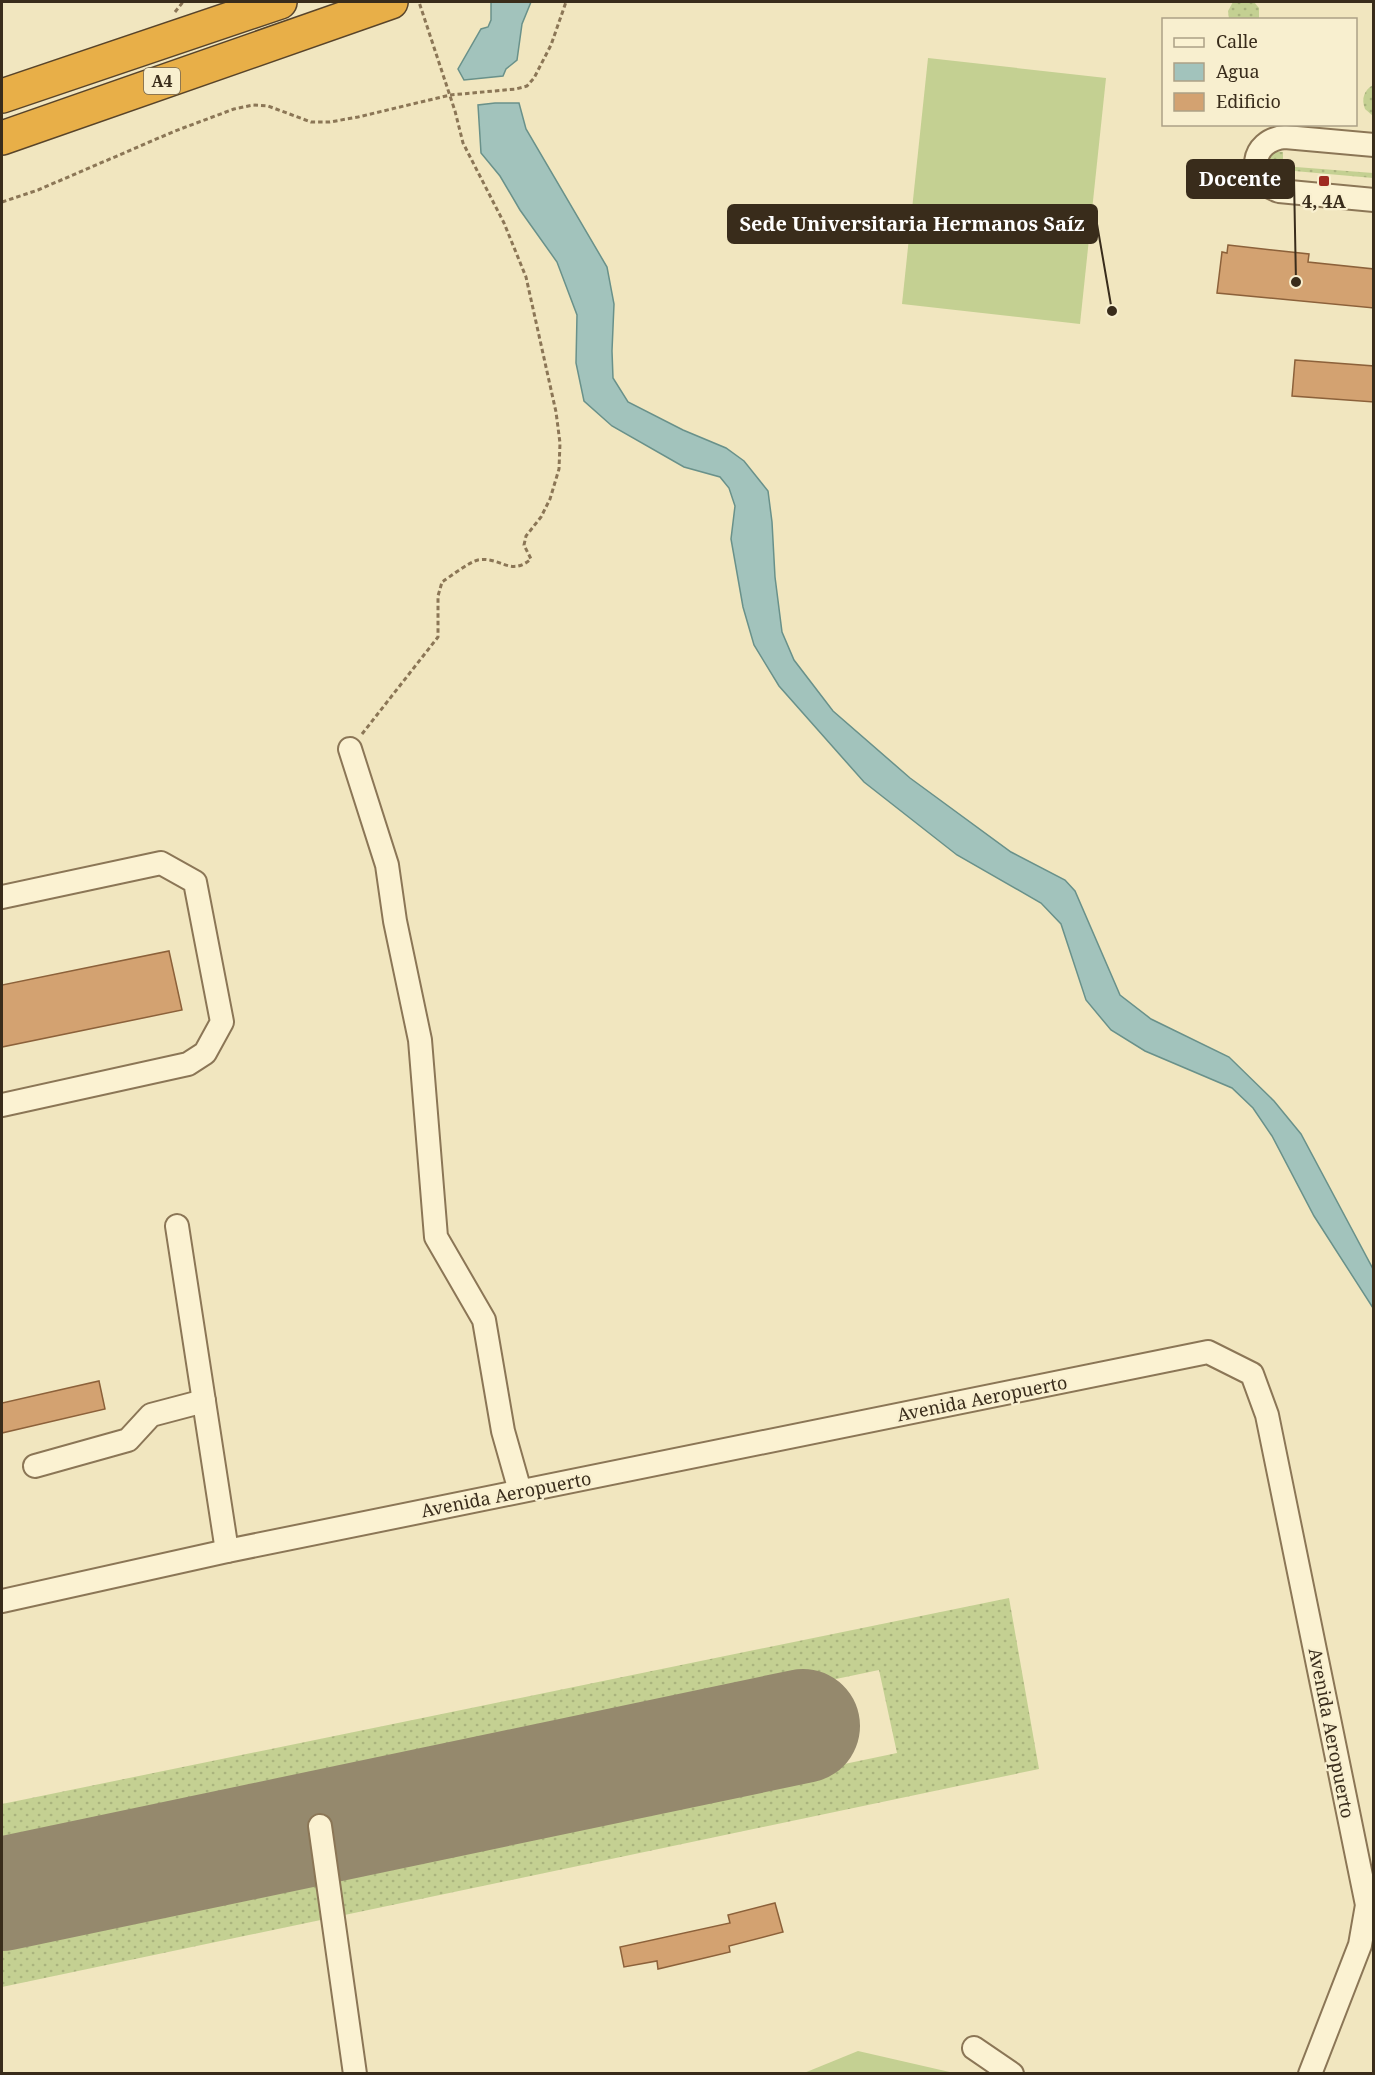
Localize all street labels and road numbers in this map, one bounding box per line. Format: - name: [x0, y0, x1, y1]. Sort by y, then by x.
- road number: A4: [144, 68, 180, 94]
- street label: Avenida Aeropuerto: [895, 1370, 1069, 1426]
- street label: Avenida Aeropuerto: [419, 1466, 593, 1522]
- street label: Avenida Aeropuerto: [1304, 1646, 1360, 1820]

